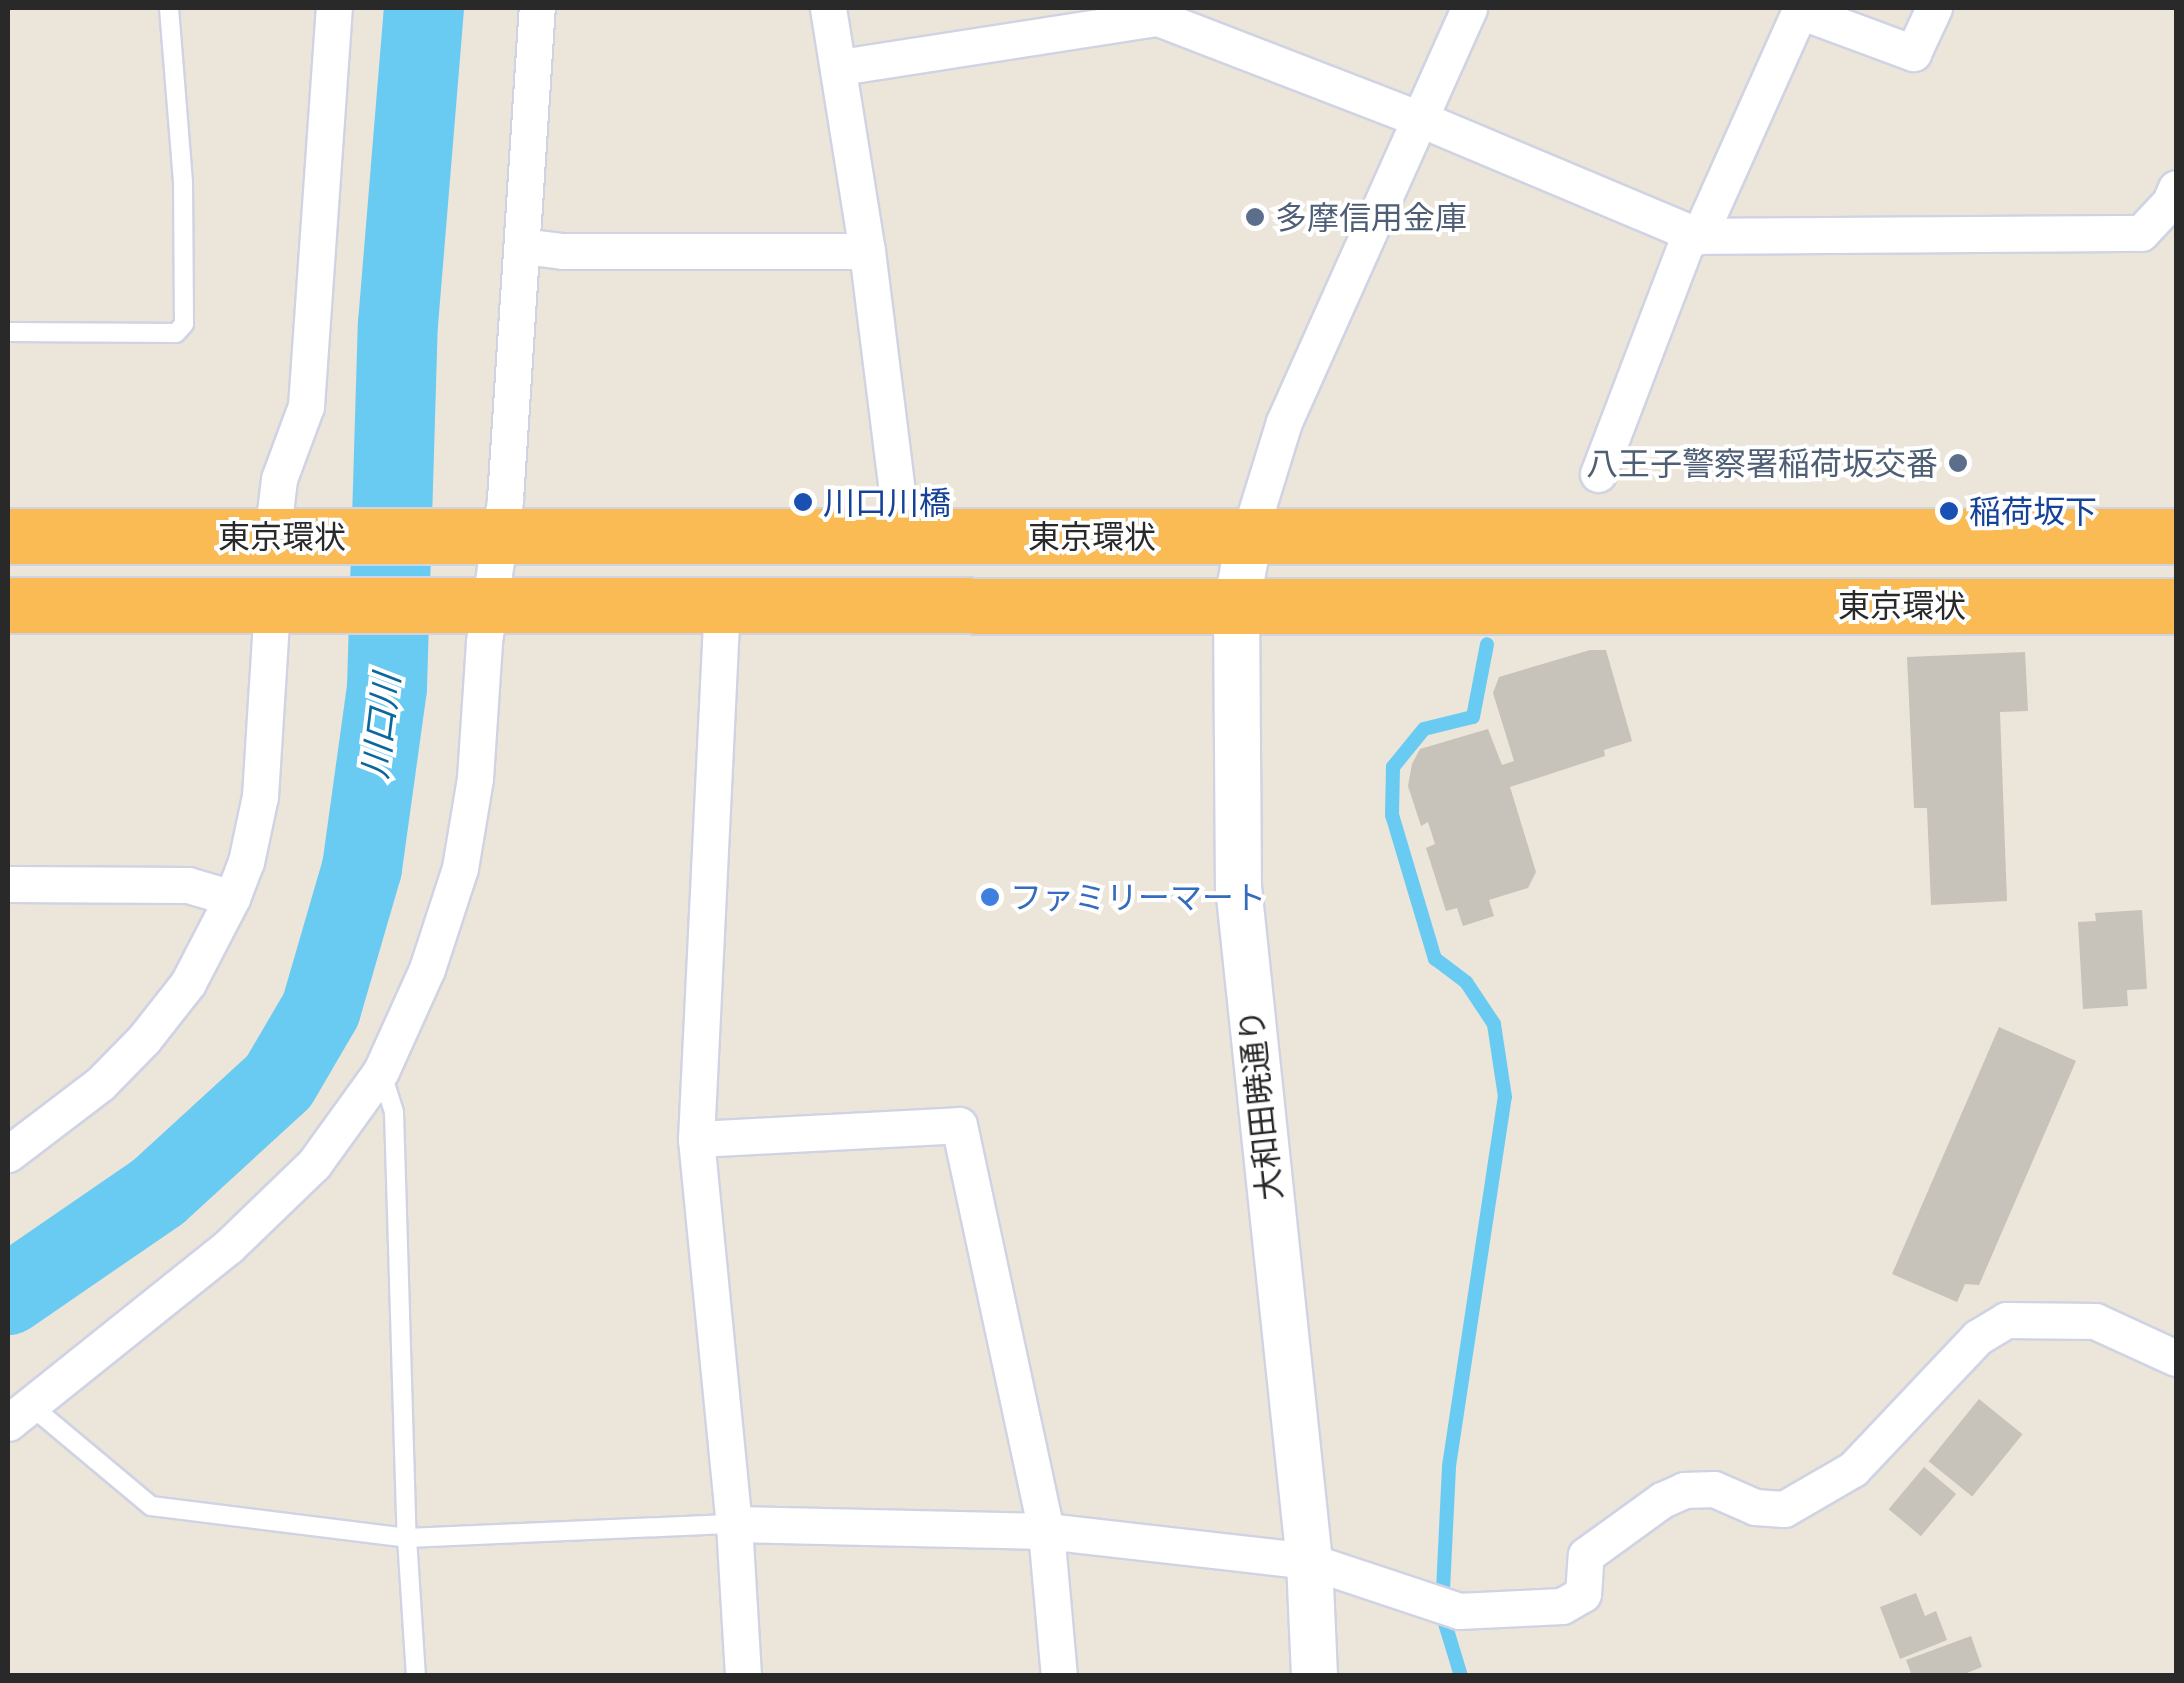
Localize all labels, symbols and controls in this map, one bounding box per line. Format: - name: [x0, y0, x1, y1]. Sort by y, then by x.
- place label: 多摩信用金庫: [1275, 198, 1467, 236]
- marker: 多摩信用金庫: [1244, 206, 1266, 228]
- place label: 八王子警察署稲荷坂交番: [1586, 444, 1938, 482]
- marker: 八王子警察署稲荷坂交番: [1947, 452, 1969, 474]
- place label: 川口川橋: [823, 483, 951, 521]
- marker: 川口川橋: [792, 491, 814, 513]
- place label: 稲荷坂下: [1969, 492, 2097, 530]
- marker: 稲荷坂下: [1938, 500, 1960, 522]
- street label: 東京環状: [218, 517, 346, 555]
- street label: 東京環状: [1028, 517, 1156, 555]
- street label: 東京環状: [1838, 586, 1966, 624]
- water label: 川口川: [353, 671, 407, 781]
- place label: ファミリーマート: [1010, 878, 1266, 916]
- marker: ファミリーマート: [979, 886, 1001, 908]
- street label: 大和田暁通り: [1231, 1008, 1289, 1202]

